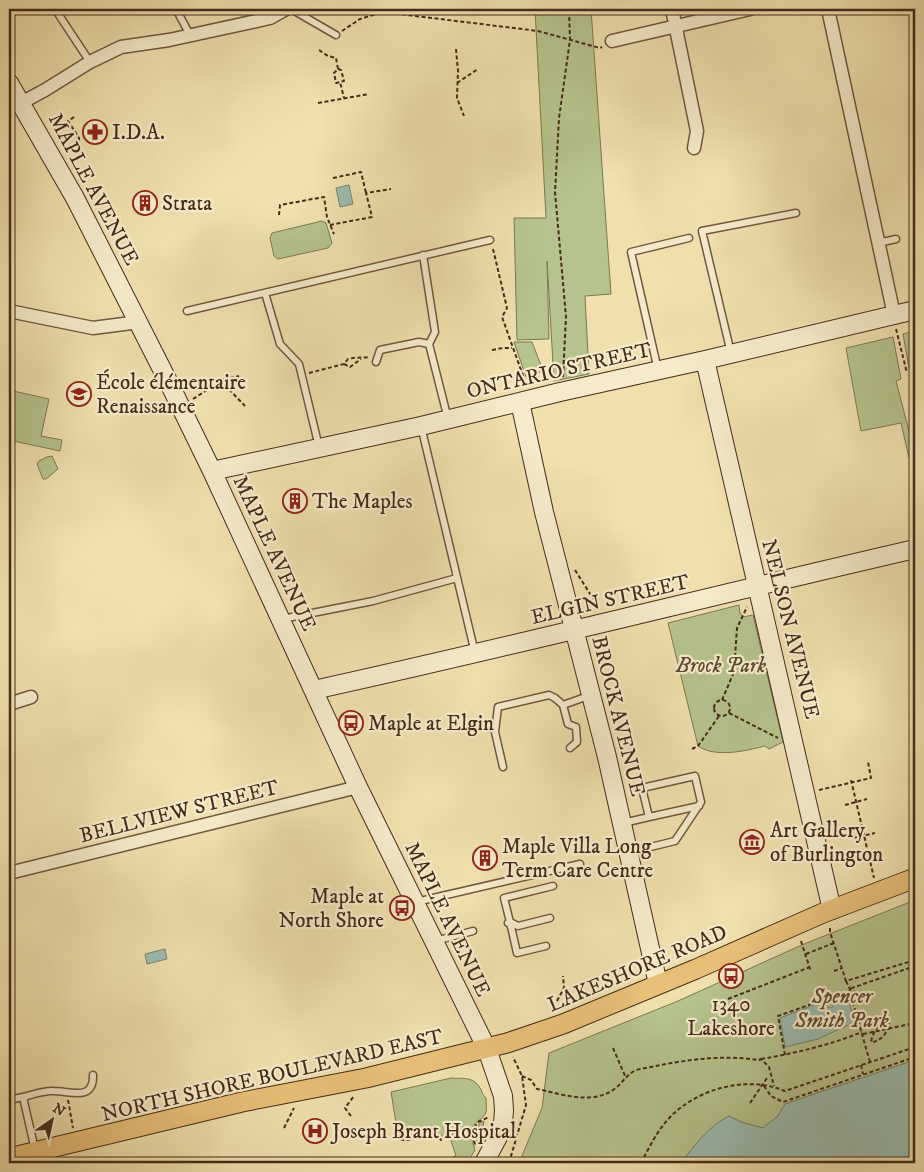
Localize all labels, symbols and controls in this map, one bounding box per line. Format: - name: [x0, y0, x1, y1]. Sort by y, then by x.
- street label: MAPLE AVENUE: [42, 109, 144, 270]
- pharmacy icon: I.D.A.: [82, 119, 108, 145]
- place label: I.D.A.: [112, 120, 165, 146]
- building icon: Strata: [132, 190, 158, 216]
- place label: Strata: [162, 191, 212, 217]
- street label: ONTARIO STREET: [464, 337, 654, 405]
- place label: École élémentaire Renaissance: [96, 369, 246, 420]
- school or university icon: École élémentaire Renaissance: [66, 381, 92, 407]
- street label: MAPLE AVENUE: [227, 472, 322, 635]
- building icon: The Maples: [282, 488, 308, 514]
- place label: The Maples: [312, 489, 413, 515]
- street label: NELSON AVENUE: [755, 537, 825, 722]
- street label: ELGIN STREET: [529, 569, 692, 631]
- street label: BROCK AVENUE: [586, 633, 651, 799]
- park label: Brock Park: [675, 653, 766, 679]
- bus stop icon: Maple at Elgin: [338, 710, 364, 736]
- place label: Maple at Elgin: [368, 711, 494, 737]
- street label: BELLVIEW STREET: [77, 775, 282, 849]
- place label: Art Gallery of Burlington: [770, 818, 883, 868]
- museum icon: Art Gallery of Burlington: [739, 829, 765, 855]
- place label: Maple Villa Long Term Care Centre: [502, 834, 654, 884]
- street label: MAPLE AVENUE: [398, 838, 496, 1001]
- building icon: Maple Villa Long Term Care Centre: [472, 845, 498, 871]
- place label: Maple at North Shore: [278, 884, 384, 934]
- bus stop icon: Maple at North Shore: [389, 895, 415, 921]
- street label: LAKESHORE ROAD: [544, 919, 731, 1018]
- bus stop icon: 1340 Lakeshore: [718, 963, 744, 989]
- park label: Spencer Smith Park: [794, 984, 889, 1034]
- place label: 1340 Lakeshore: [687, 992, 775, 1042]
- street label: NORTH SHORE BOULEVARD EAST: [99, 1024, 446, 1128]
- north arrow: [28, 1094, 78, 1144]
- text: N: [49, 1099, 69, 1121]
- hospital icon: Joseph Brant Hospital: [302, 1118, 328, 1144]
- place label: Joseph Brant Hospital: [330, 1119, 517, 1145]

